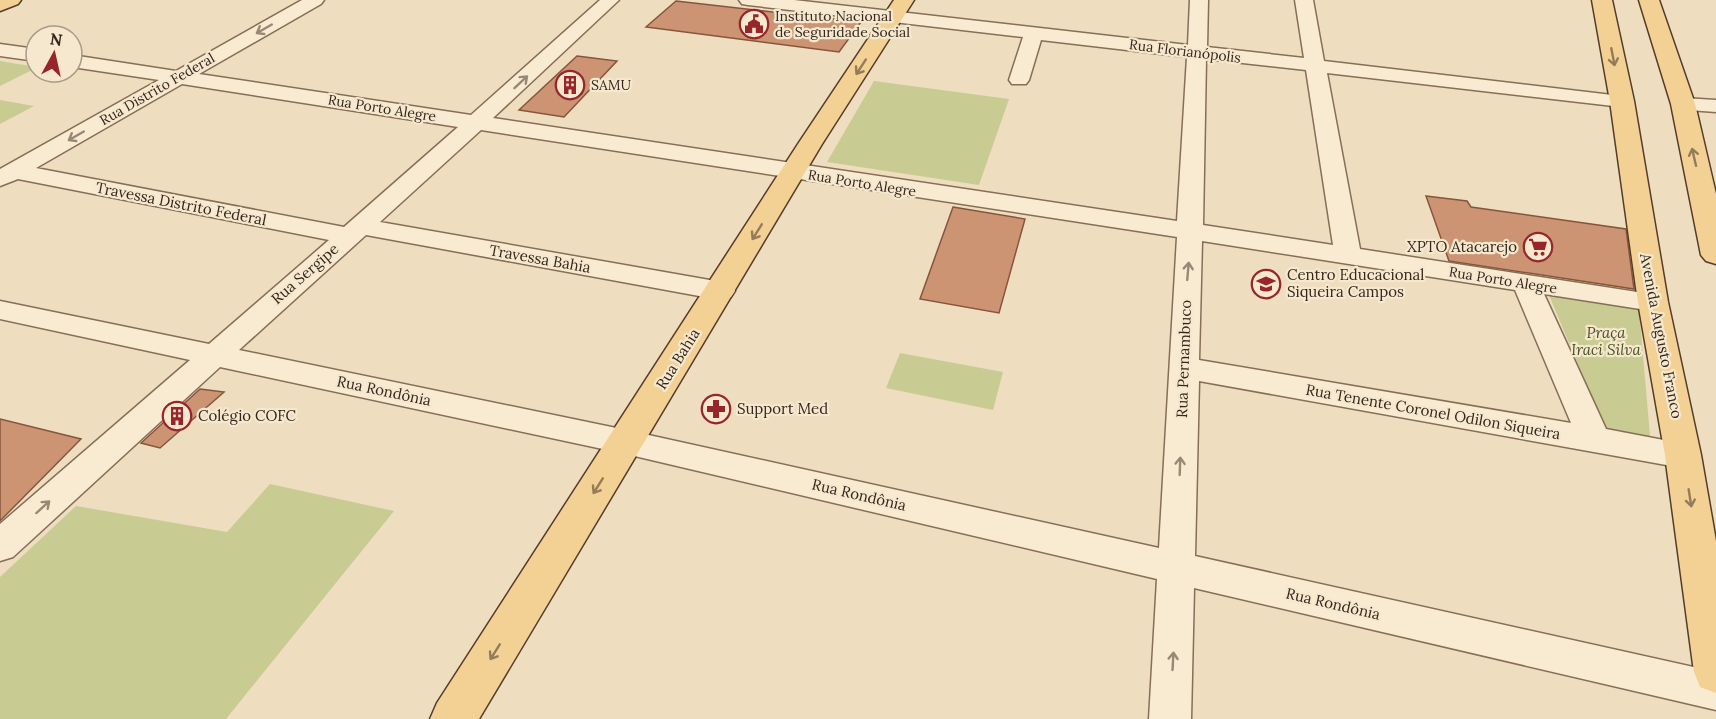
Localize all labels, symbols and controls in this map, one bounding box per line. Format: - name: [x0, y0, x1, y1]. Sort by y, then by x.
- place label: Instituto Nacional de Seguridade Social: [775, 7, 910, 41]
- public building icon: Instituto Nacional de Seguridade Social: [738, 8, 770, 40]
- one-way arrow: [256, 23, 273, 35]
- north arrow: [24, 24, 84, 84]
- text: N: [49, 28, 64, 50]
- street label: Rua Florianópolis: [1128, 35, 1242, 67]
- one-way arrow: [1608, 47, 1619, 67]
- street label: Rua Distrito Federal: [96, 49, 218, 129]
- one-way arrow: [855, 58, 867, 75]
- building icon: SAMU: [554, 69, 586, 101]
- one-way arrow: [514, 75, 529, 90]
- place label: SAMU: [591, 76, 632, 94]
- street label: Rua Porto Alegre: [327, 91, 438, 126]
- one-way arrow: [68, 130, 85, 142]
- one-way arrow: [1688, 147, 1700, 166]
- street label: Rua Porto Alegre: [807, 166, 918, 201]
- street label: Travessa Distrito Federal: [94, 178, 268, 229]
- one-way arrow: [751, 223, 763, 240]
- supermarket icon: XPTO Atacarejo: [1522, 231, 1554, 263]
- place label: XPTO Atacarejo: [1407, 237, 1517, 256]
- street label: Rua Sergipe: [267, 239, 342, 308]
- street label: Travessa Bahia: [488, 240, 592, 277]
- street label: Avenida Augusto Franco: [1636, 251, 1687, 420]
- one-way arrow: [1183, 261, 1194, 281]
- street label: Rua Porto Alegre: [1448, 263, 1559, 298]
- place label: Centro Educacional Siqueira Campos: [1287, 265, 1424, 301]
- school or university icon: Centro Educacional Siqueira Campos: [1250, 268, 1282, 300]
- street label: Rua Pernambuco: [1172, 299, 1195, 418]
- park label: Praça Iraci Silva: [1571, 323, 1641, 359]
- street label: Rua Bahia: [651, 325, 704, 393]
- street label: Rua Rondônia: [335, 371, 433, 410]
- street label: Rua Tenente Coronel Odilon Siqueira: [1304, 380, 1562, 443]
- pharmacy icon: Support Med: [700, 393, 732, 425]
- place label: Support Med: [737, 399, 828, 418]
- building icon: Colégio COFC: [161, 400, 193, 432]
- place label: Colégio COFC: [198, 406, 296, 425]
- one-way arrow: [1175, 456, 1186, 476]
- street label: Rua Rondônia: [810, 474, 908, 515]
- one-way arrow: [592, 477, 604, 494]
- one-way arrow: [1684, 487, 1695, 507]
- one-way arrow: [36, 500, 51, 514]
- street label: Rua Rondônia: [1284, 583, 1382, 624]
- one-way arrow: [488, 643, 501, 660]
- one-way arrow: [1167, 651, 1178, 671]

